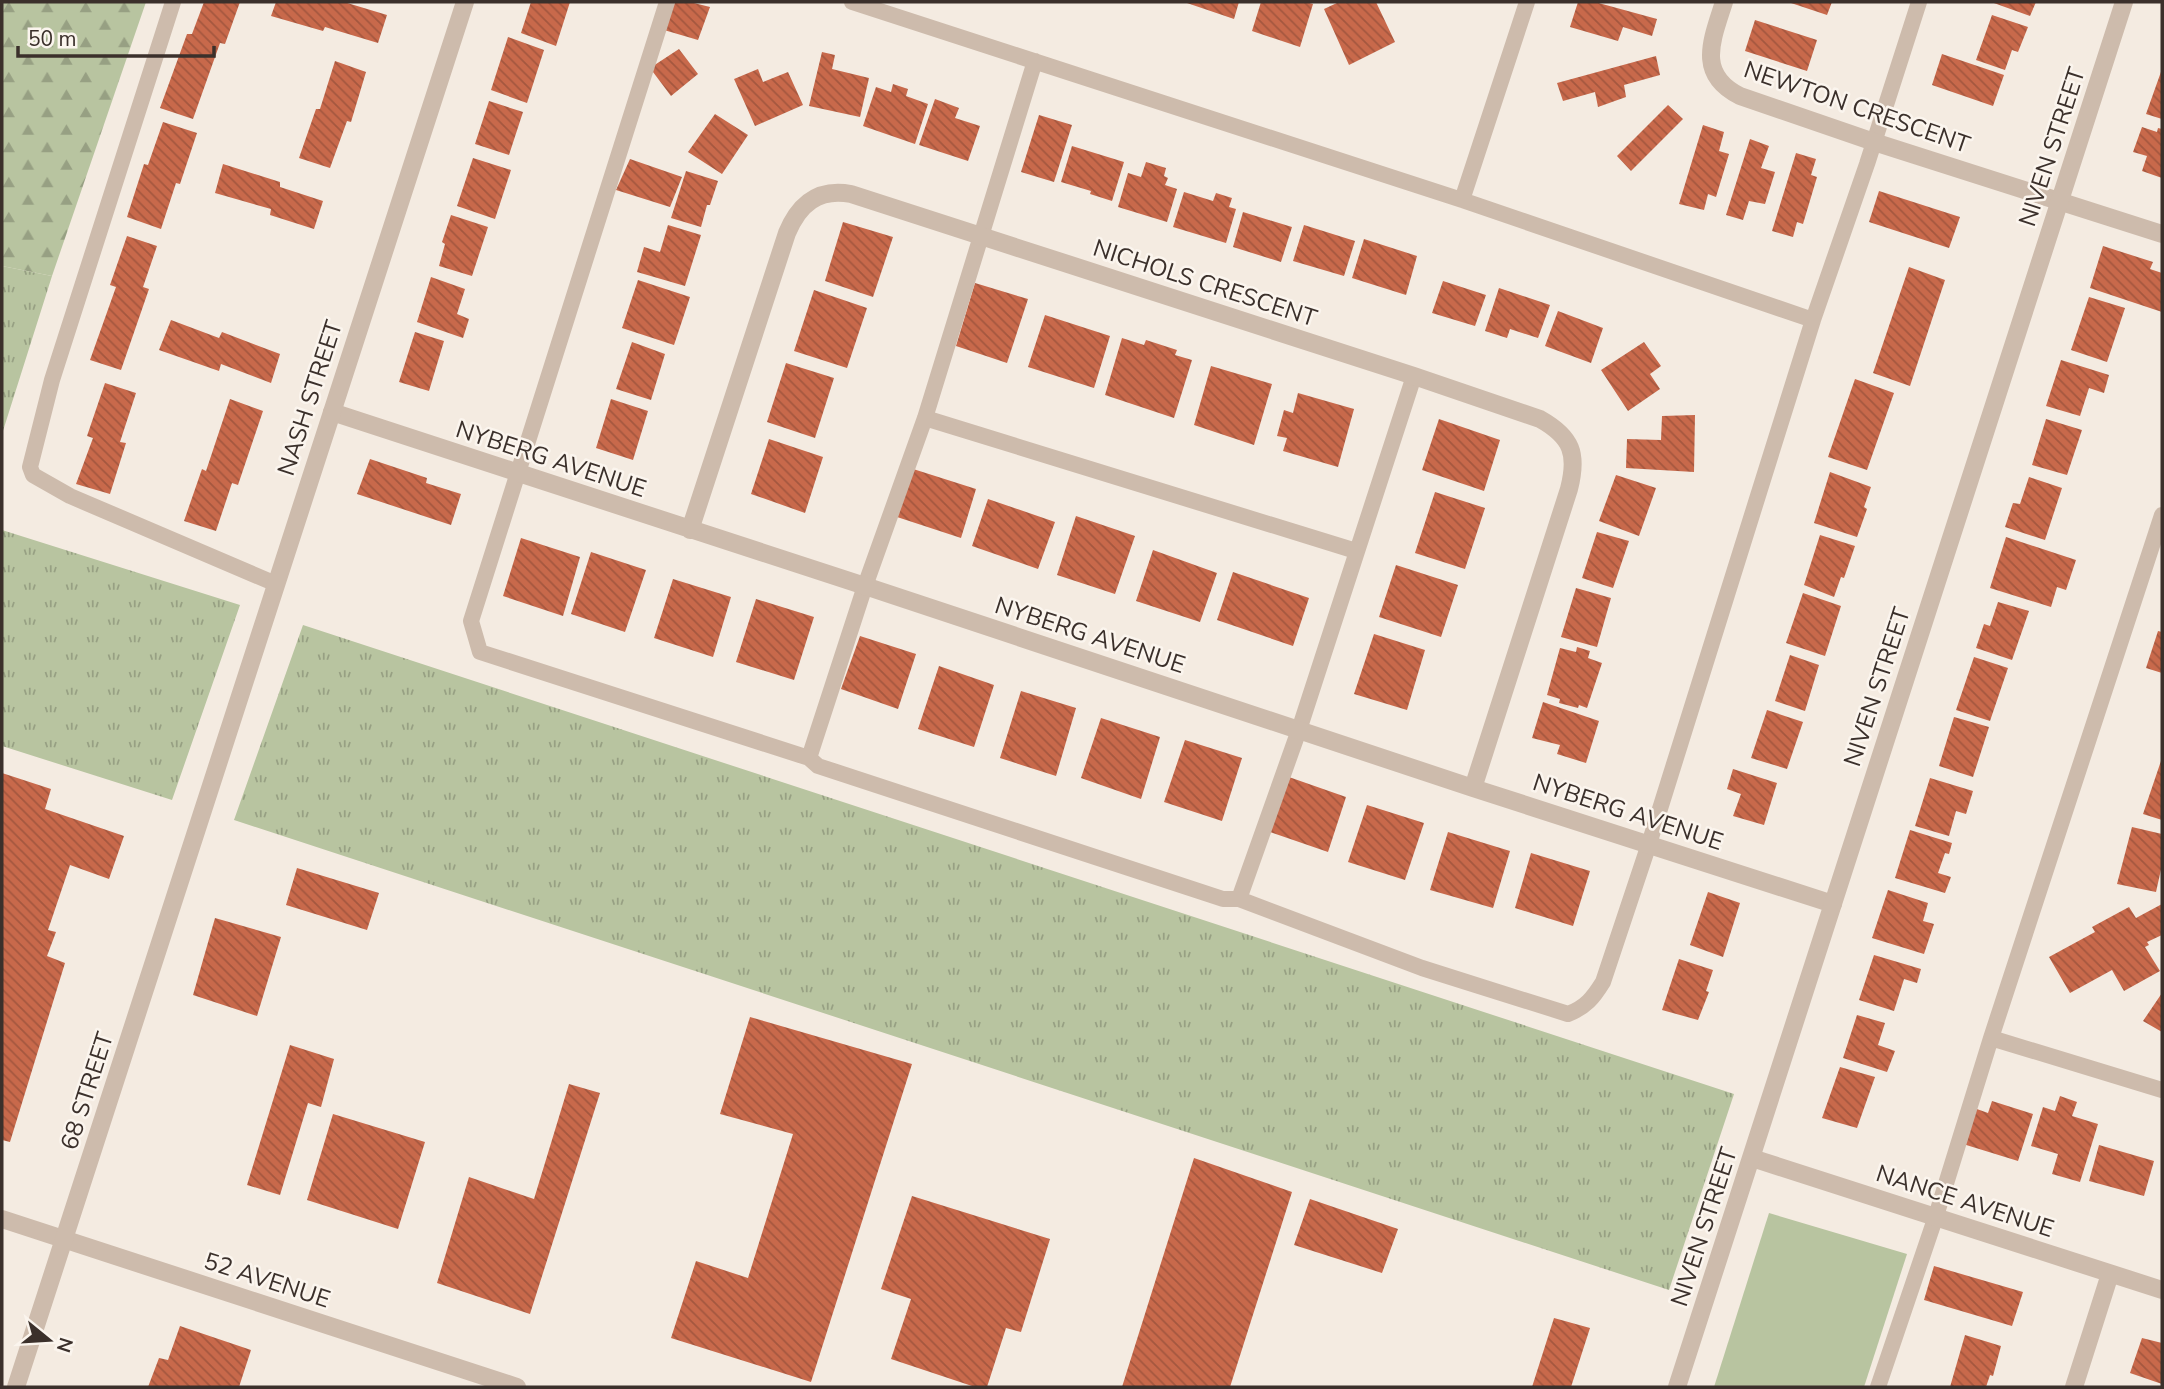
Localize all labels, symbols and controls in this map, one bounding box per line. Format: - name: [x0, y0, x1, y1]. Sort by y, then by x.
- scale bar: [18, 14, 214, 58]
- text: 50 m: [28, 25, 77, 53]
- street label: NEWTON CRESCENT: [1740, 53, 1975, 161]
- street label: NIVEN STREET: [2011, 63, 2093, 231]
- street label: NICHOLS CRESCENT: [1089, 232, 1321, 334]
- street label: NASH STREET: [270, 316, 350, 480]
- street label: NYBERG AVENUE: [452, 413, 650, 505]
- street label: NYBERG AVENUE: [991, 589, 1189, 681]
- street label: NIVEN STREET: [1836, 603, 1918, 771]
- street label: NYBERG AVENUE: [1529, 766, 1727, 858]
- street label: 68 STREET: [53, 1028, 121, 1154]
- street label: NIVEN STREET: [1663, 1143, 1745, 1311]
- street label: NANCE AVENUE: [1872, 1157, 2058, 1245]
- street label: 52 AVENUE: [200, 1245, 334, 1315]
- north arrow: [14, 1305, 84, 1375]
- text: N: [50, 1334, 79, 1356]

